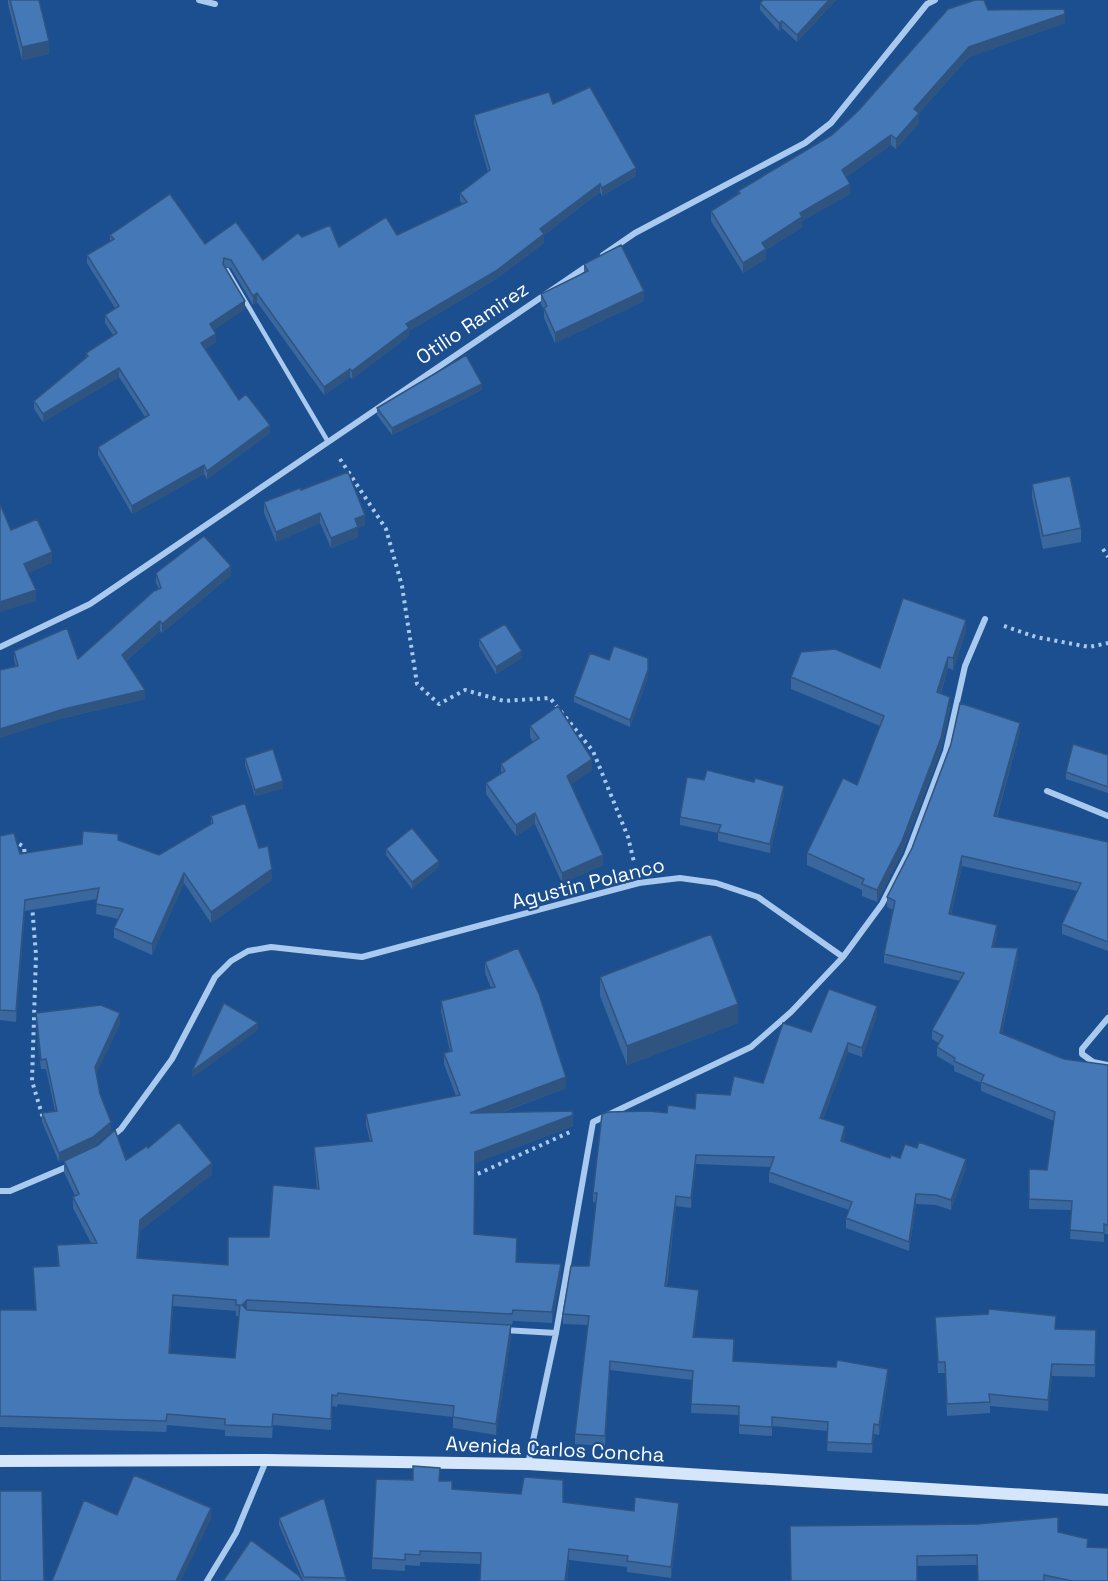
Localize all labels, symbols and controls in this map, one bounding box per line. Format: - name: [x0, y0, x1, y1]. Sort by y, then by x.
- street label: Otilio Ramirez: [411, 276, 533, 370]
- street label: Agustin Polanco: [509, 851, 667, 915]
- street label: Avenida Carlos Concha: [445, 1430, 665, 1468]

